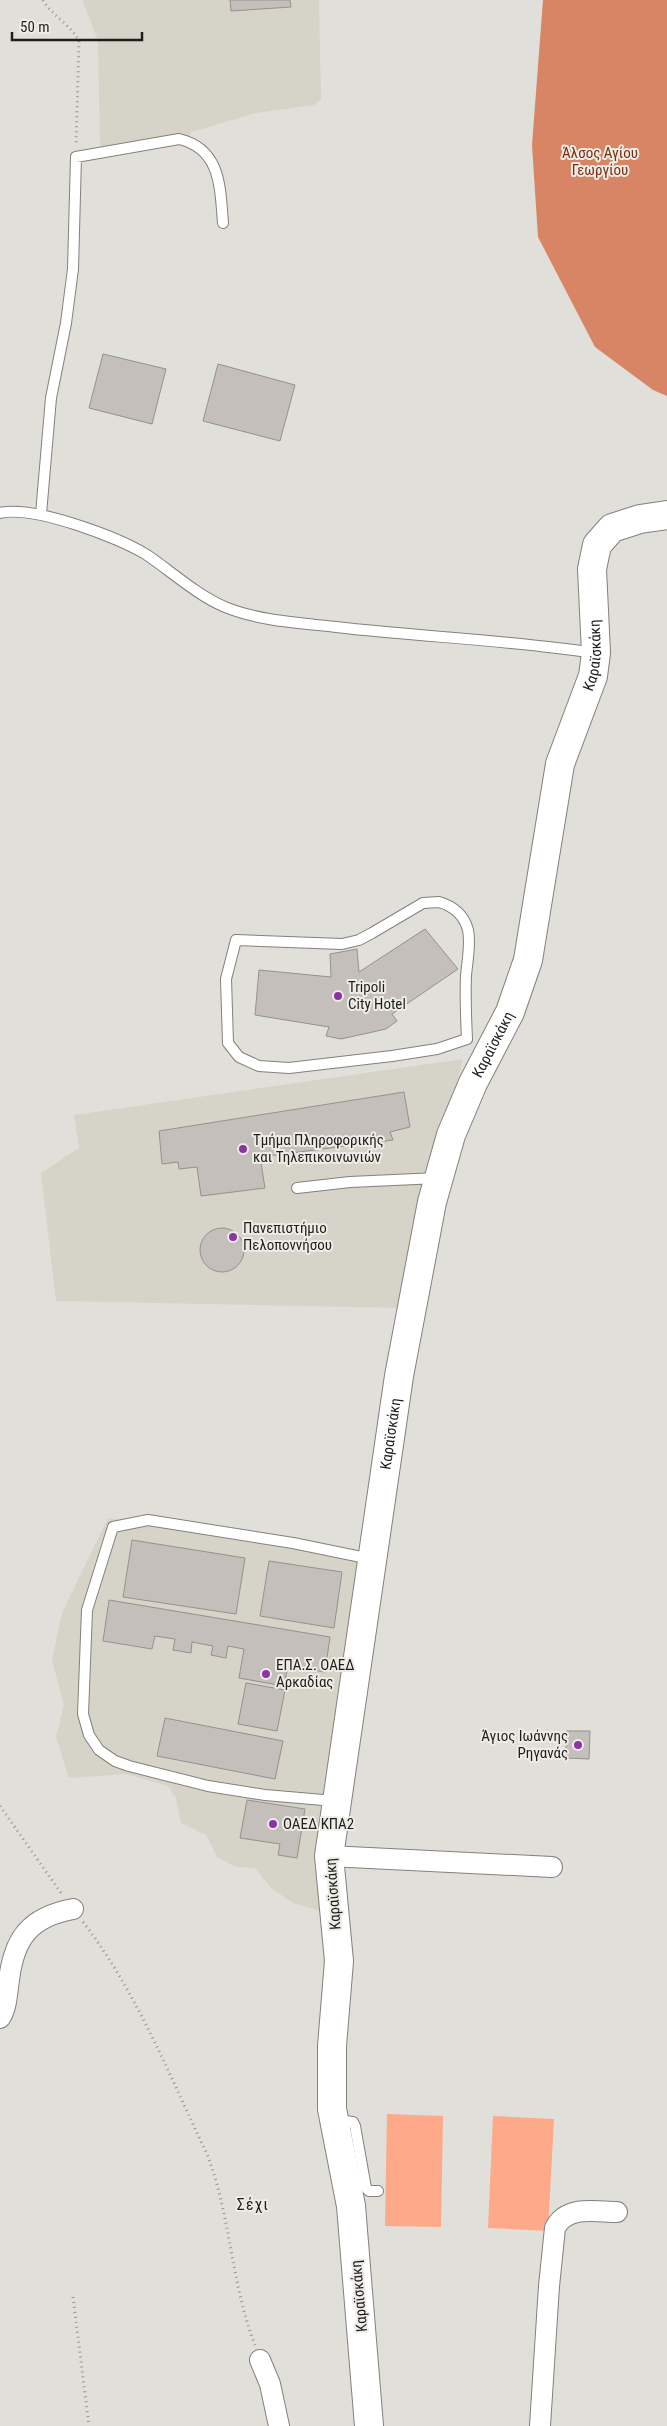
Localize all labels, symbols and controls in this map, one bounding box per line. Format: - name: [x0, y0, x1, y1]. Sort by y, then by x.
- scale bar: [12, 10, 142, 42]
- text: 50 m: [20, 18, 50, 36]
- park label: Άλσος Αγίου Γεωργίου: [562, 144, 638, 179]
- street label: Καραϊσκάκη: [579, 619, 605, 693]
- place label: Tripoli City Hotel: [348, 978, 406, 1013]
- marker: Tripoli City Hotel: [332, 990, 344, 1002]
- street label: Καραϊσκάκη: [468, 1008, 518, 1081]
- place label: Τμήμα Πληροφορικής και Τηλεπικοινωνιών: [253, 1131, 384, 1166]
- marker: Τμήμα Πληροφορικής και Τηλεπικοινωνιών: [237, 1143, 249, 1155]
- place label: Πανεπιστήμιο Πελοποννήσου: [243, 1219, 332, 1254]
- marker: Πανεπιστήμιο Πελοποννήσου: [227, 1231, 239, 1243]
- street label: Καραϊσκάκη: [376, 1397, 405, 1471]
- place label: ΕΠΑ.Σ. ΟΑΕΔ Αρκαδίας: [276, 1656, 355, 1691]
- marker: ΕΠΑ.Σ. ΟΑΕΔ Αρκαδίας: [260, 1668, 272, 1680]
- place label: Άγιος Ιωάννης Ρηγανάς: [481, 1727, 568, 1762]
- marker: Άγιος Ιωάννης Ρηγανάς: [572, 1739, 584, 1751]
- place label: ΟΑΕΔ ΚΠΑ2: [283, 1815, 354, 1833]
- marker: ΟΑΕΔ ΚΠΑ2: [267, 1818, 279, 1830]
- street label: Καραϊσκάκη: [322, 1857, 344, 1931]
- district label: Σέχι: [237, 2195, 269, 2214]
- street label: Καραϊσκάκη: [347, 2259, 371, 2333]

